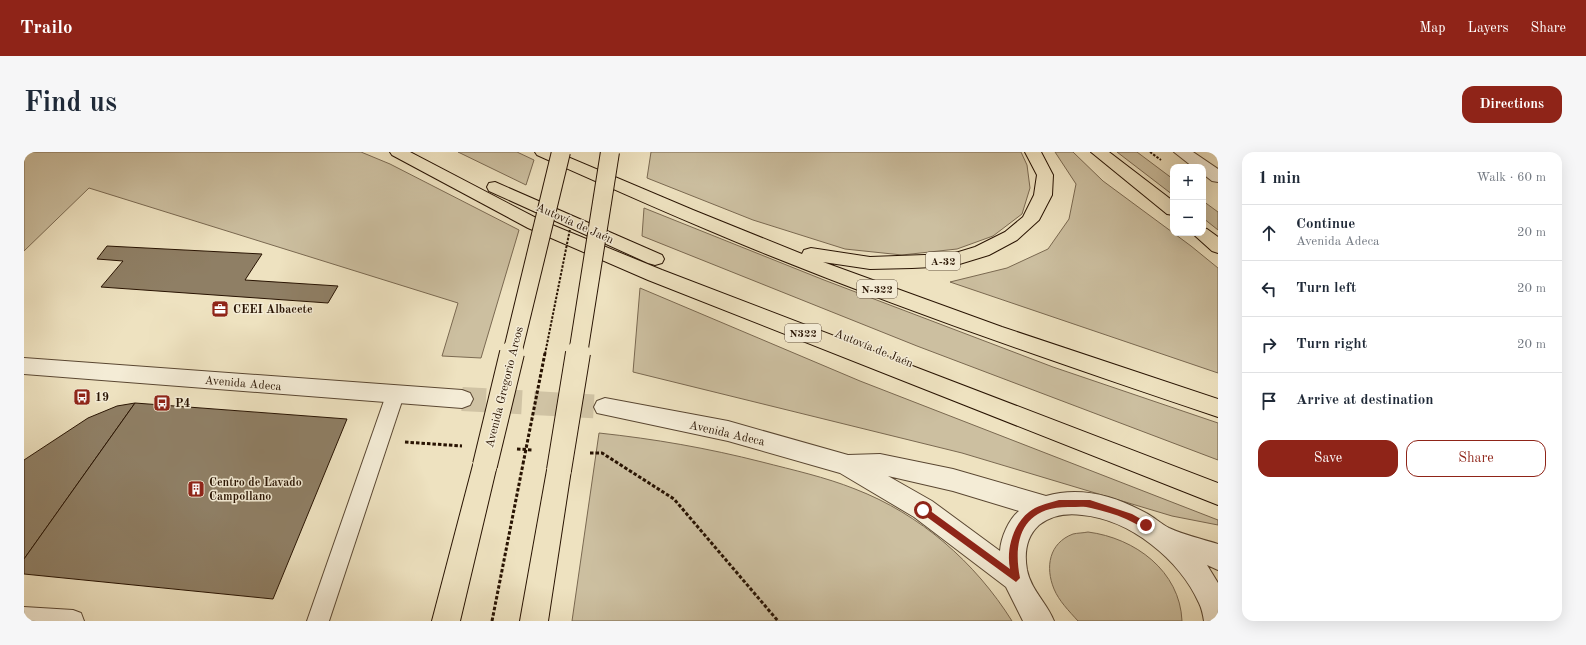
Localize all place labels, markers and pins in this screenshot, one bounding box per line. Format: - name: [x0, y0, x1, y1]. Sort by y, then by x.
- office icon: CEEI Albacete: [210, 299, 230, 319]
- place label: CEEI Albacete: [233, 304, 313, 316]
- bus stop icon: 19: [72, 387, 92, 407]
- place label: 19: [95, 392, 109, 404]
- bus stop icon: P4: [152, 393, 172, 413]
- place label: P4: [175, 398, 190, 410]
- place label: Centro de Lavado Campollano: [209, 477, 302, 503]
- building icon: Centro de Lavado Campollano: [186, 479, 206, 499]

